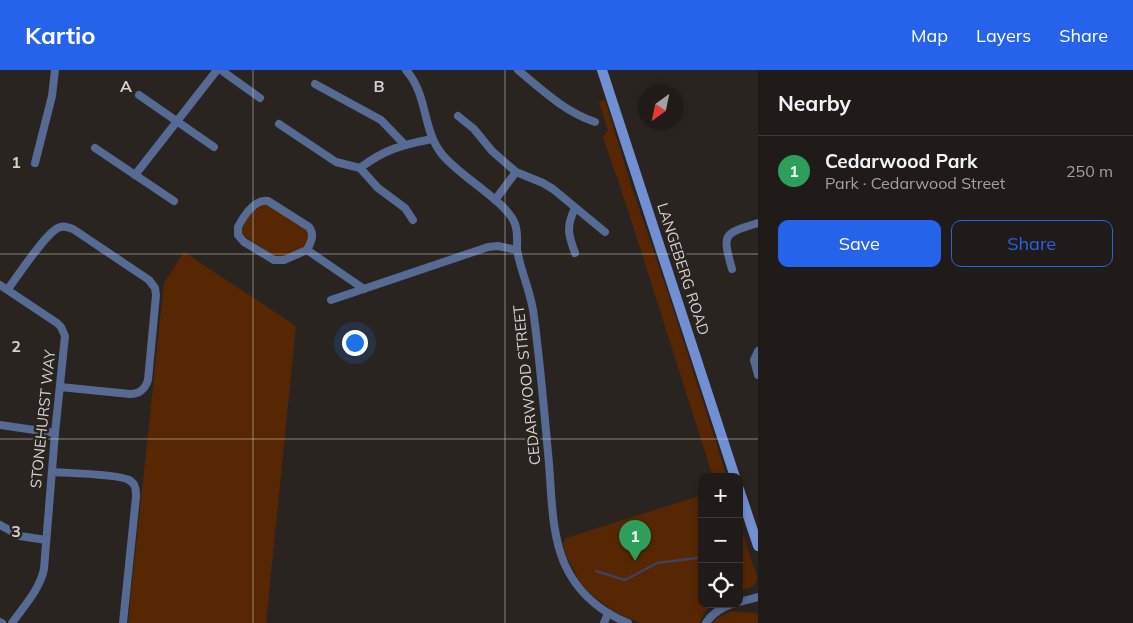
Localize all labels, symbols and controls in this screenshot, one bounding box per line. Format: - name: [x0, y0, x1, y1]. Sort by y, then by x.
- text: Kartio: [25, 20, 96, 50]
- text: Map: [911, 24, 948, 47]
- text: Layers: [976, 24, 1031, 47]
- text: Share: [1059, 24, 1108, 47]
- text: A: [120, 76, 132, 96]
- text: B: [373, 76, 385, 96]
- north arrow: [638, 85, 683, 130]
- text: Nearby: [778, 90, 851, 116]
- text: Cedarwood Park: [825, 149, 977, 173]
- text: 1: [11, 152, 21, 172]
- text: 1: [789, 161, 799, 181]
- text: 250 m: [1066, 161, 1113, 181]
- text: Park · Cedarwood Street: [825, 173, 1005, 193]
- street label: LANGEBERG ROAD: [653, 200, 714, 337]
- button: Save: [778, 220, 941, 267]
- button: Share: [951, 220, 1113, 267]
- street label: CEDARWOOD STREET: [509, 304, 544, 466]
- your location: [342, 330, 368, 356]
- text: 2: [11, 336, 21, 356]
- street label: STONEHURST WAY: [26, 348, 59, 489]
- map controls: [698, 473, 743, 608]
- button: +: [698, 473, 743, 518]
- button: −: [698, 518, 743, 563]
- pin: 1: [619, 520, 651, 561]
- text: 3: [11, 521, 21, 541]
- button: locate: [698, 563, 743, 608]

